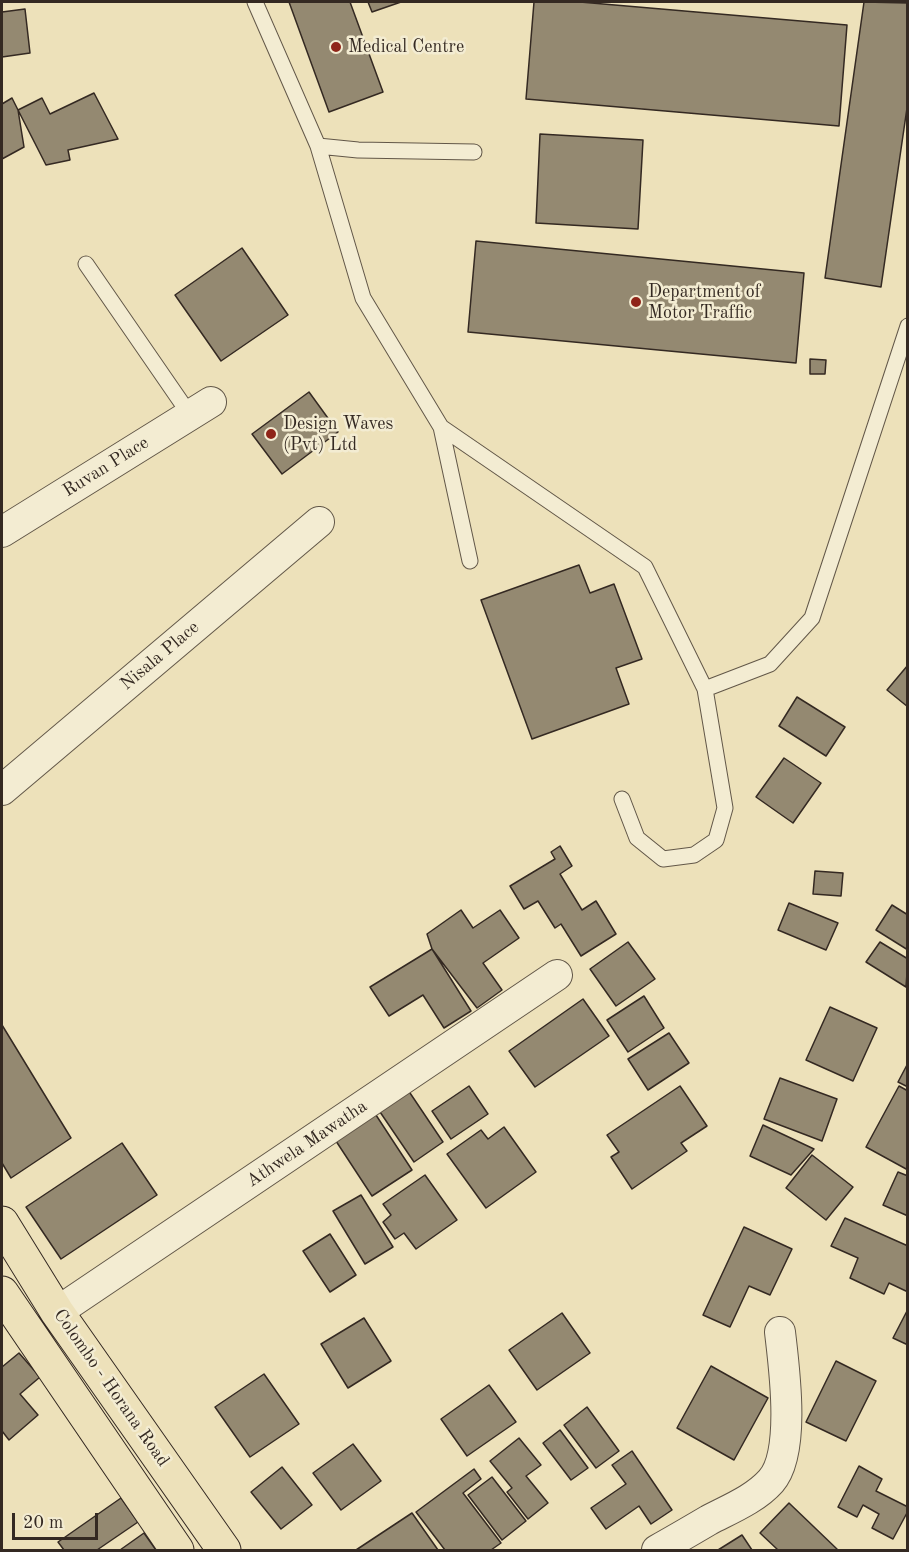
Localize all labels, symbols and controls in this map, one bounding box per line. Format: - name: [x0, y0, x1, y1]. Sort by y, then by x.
- place label: Medical Centre: [348, 36, 464, 58]
- marker: Medical Centre: [329, 40, 343, 54]
- place label: Department of Motor Traffic: [648, 281, 761, 324]
- marker: Department of Motor Traffic: [629, 295, 643, 309]
- place label: Design Waves (Pvt) Ltd: [283, 413, 393, 456]
- marker: Design Waves (Pvt) Ltd: [264, 427, 278, 441]
- street label: Ruvan Place: [59, 432, 153, 502]
- street label: Nisala Place: [116, 617, 204, 695]
- street label: Athwela Mawatha: [243, 1096, 371, 1192]
- street label: Colombo - Horana Road: [48, 1305, 174, 1471]
- scale bar: [15, 1501, 100, 1539]
- text: 20 m: [23, 1514, 63, 1532]

